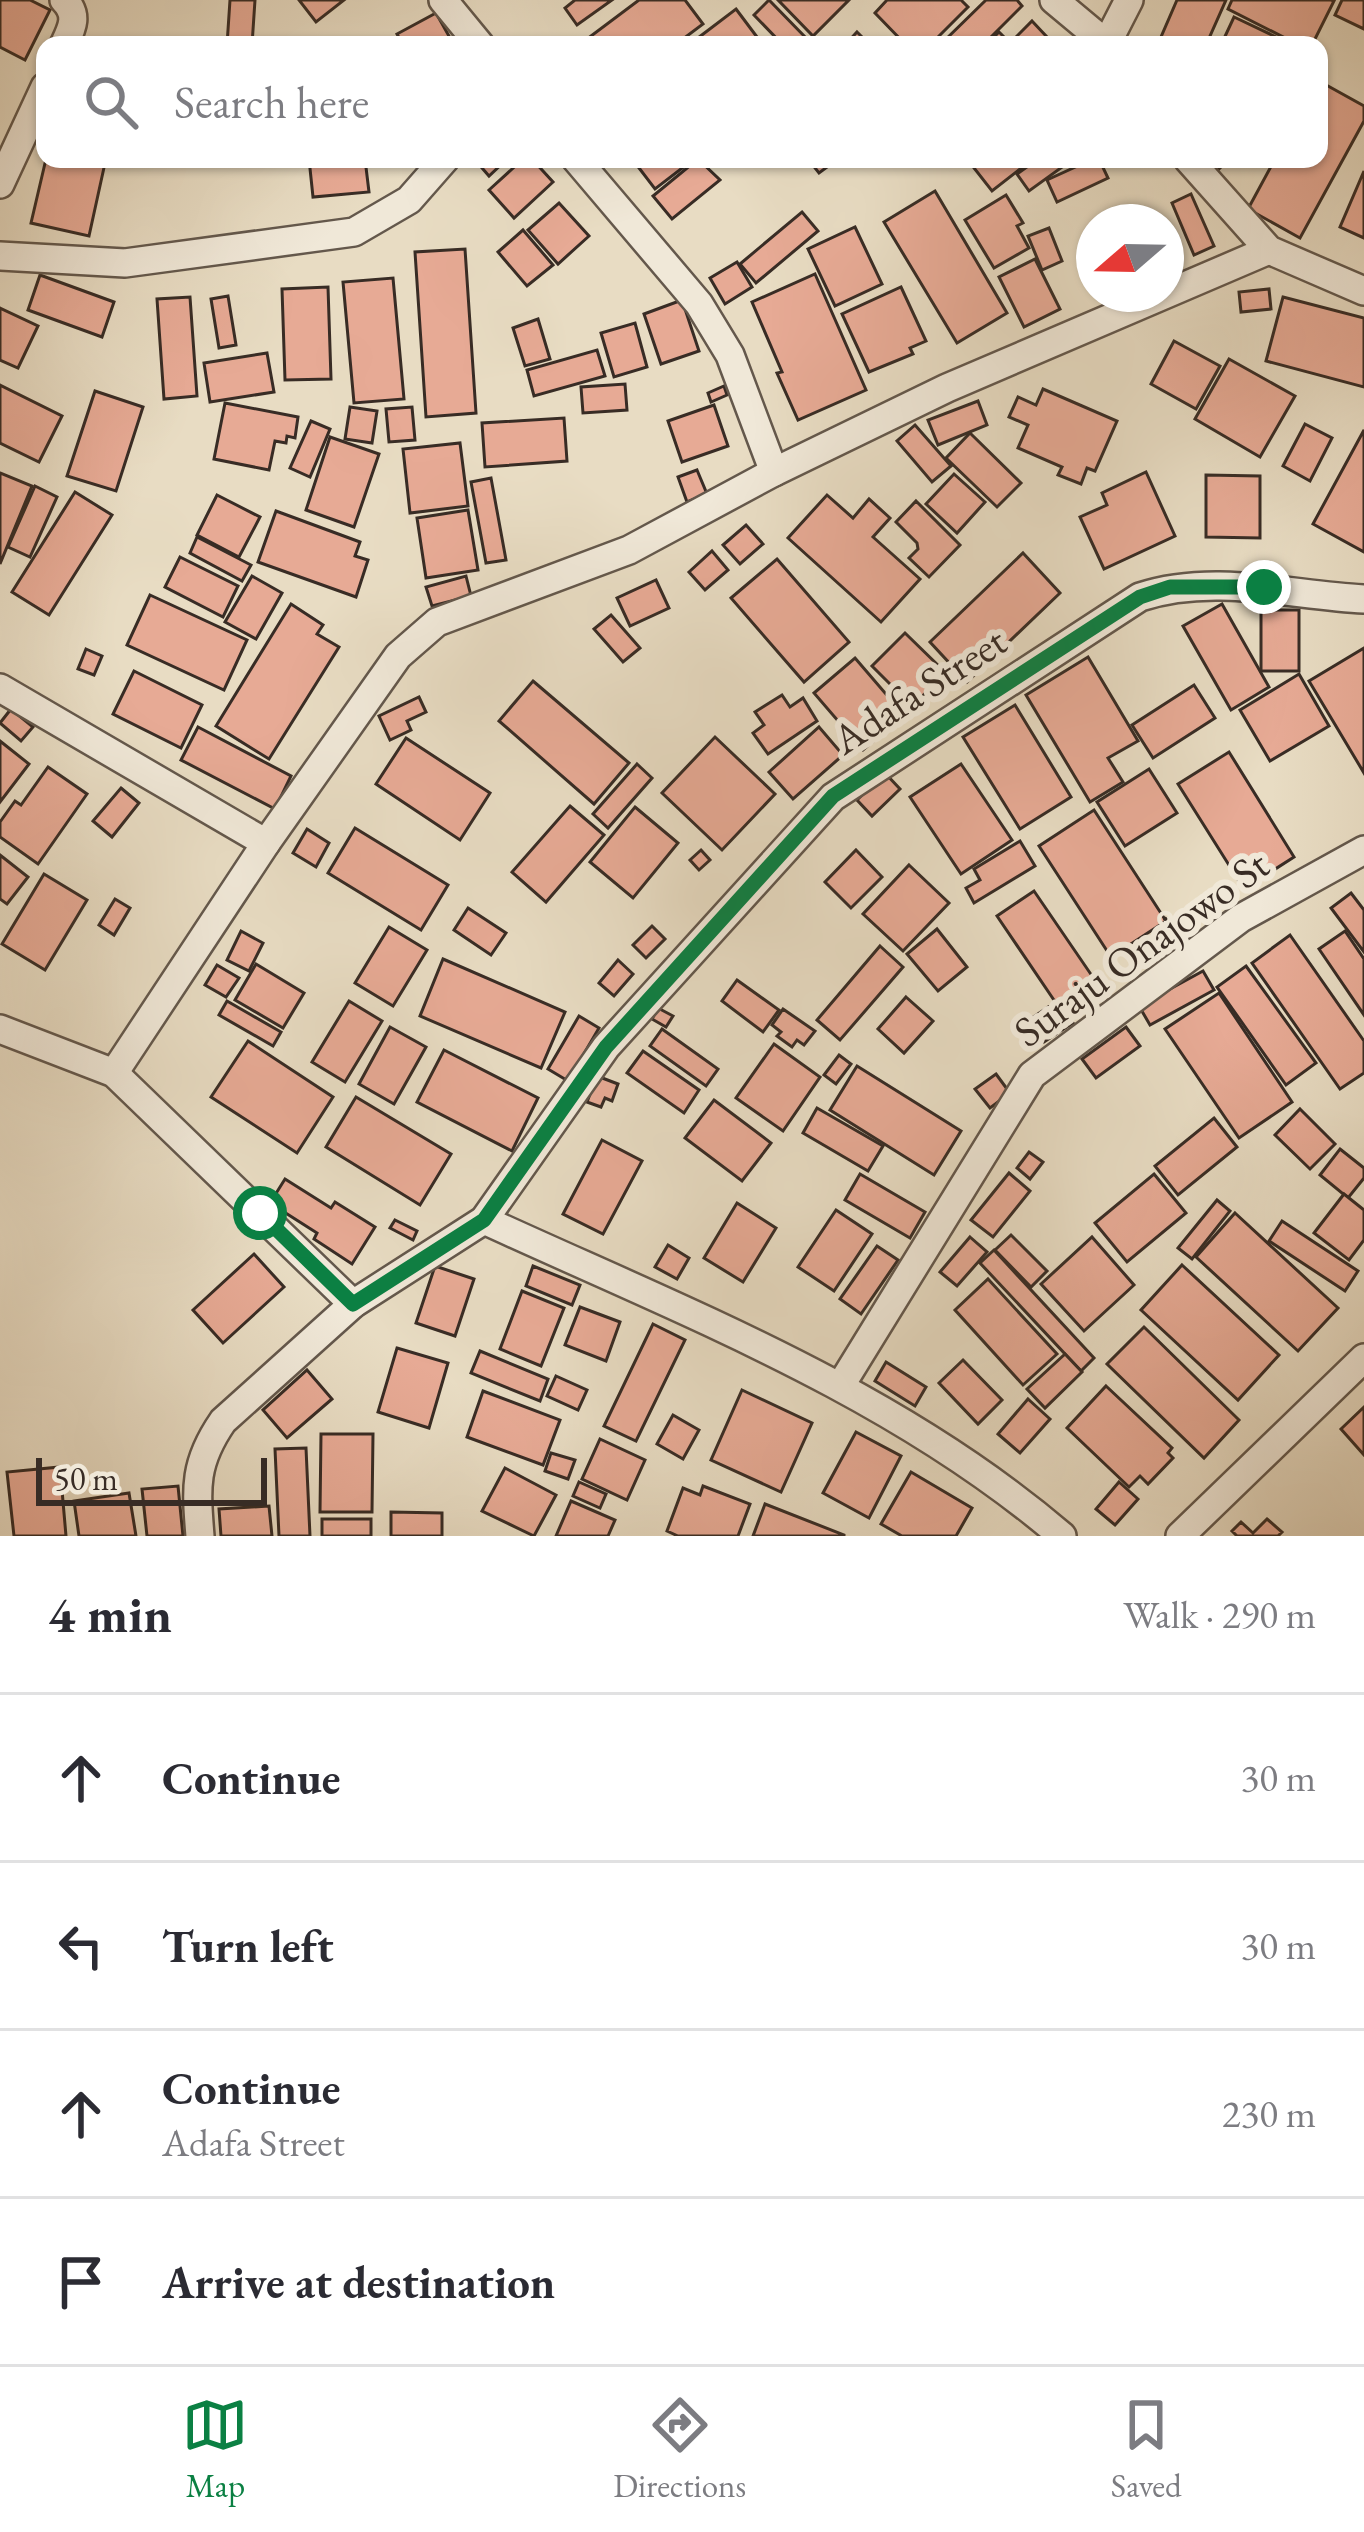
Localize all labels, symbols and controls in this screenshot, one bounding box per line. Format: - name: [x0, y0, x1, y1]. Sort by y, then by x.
- search box: [36, 36, 1328, 168]
- icon: search: [78, 69, 144, 135]
- text: Search here: [174, 73, 369, 131]
- north arrow: [1076, 204, 1184, 312]
- route end: [1237, 560, 1291, 614]
- street label: Adafa Street: [821, 613, 1017, 767]
- street label: Suraju Onajowo St: [1003, 837, 1279, 1059]
- route start: [233, 1186, 287, 1240]
- scale bar: [36, 1452, 267, 1505]
- text: 50 m: [54, 1457, 118, 1500]
- text: 4 min: [48, 1581, 172, 1647]
- text: Walk · 290 m: [1123, 1589, 1316, 1640]
- icon: ahead: [48, 1745, 114, 1811]
- text: Continue: [162, 1749, 340, 1807]
- text: 30 m: [1240, 1752, 1316, 1803]
- icon: left: [48, 1913, 114, 1979]
- text: Turn left: [162, 1917, 334, 1975]
- text: 30 m: [1240, 1920, 1316, 1971]
- text: Continue: [162, 2059, 340, 2117]
- icon: ahead: [48, 2081, 114, 2147]
- text: 230 m: [1222, 2088, 1316, 2139]
- text: Adafa Street: [162, 2117, 345, 2168]
- icon: arrive: [48, 2249, 114, 2315]
- text: Arrive at destination: [162, 2253, 555, 2311]
- tab: Map: [182, 2392, 248, 2507]
- tab: Directions: [613, 2392, 746, 2507]
- tab: Saved: [1111, 2392, 1182, 2507]

